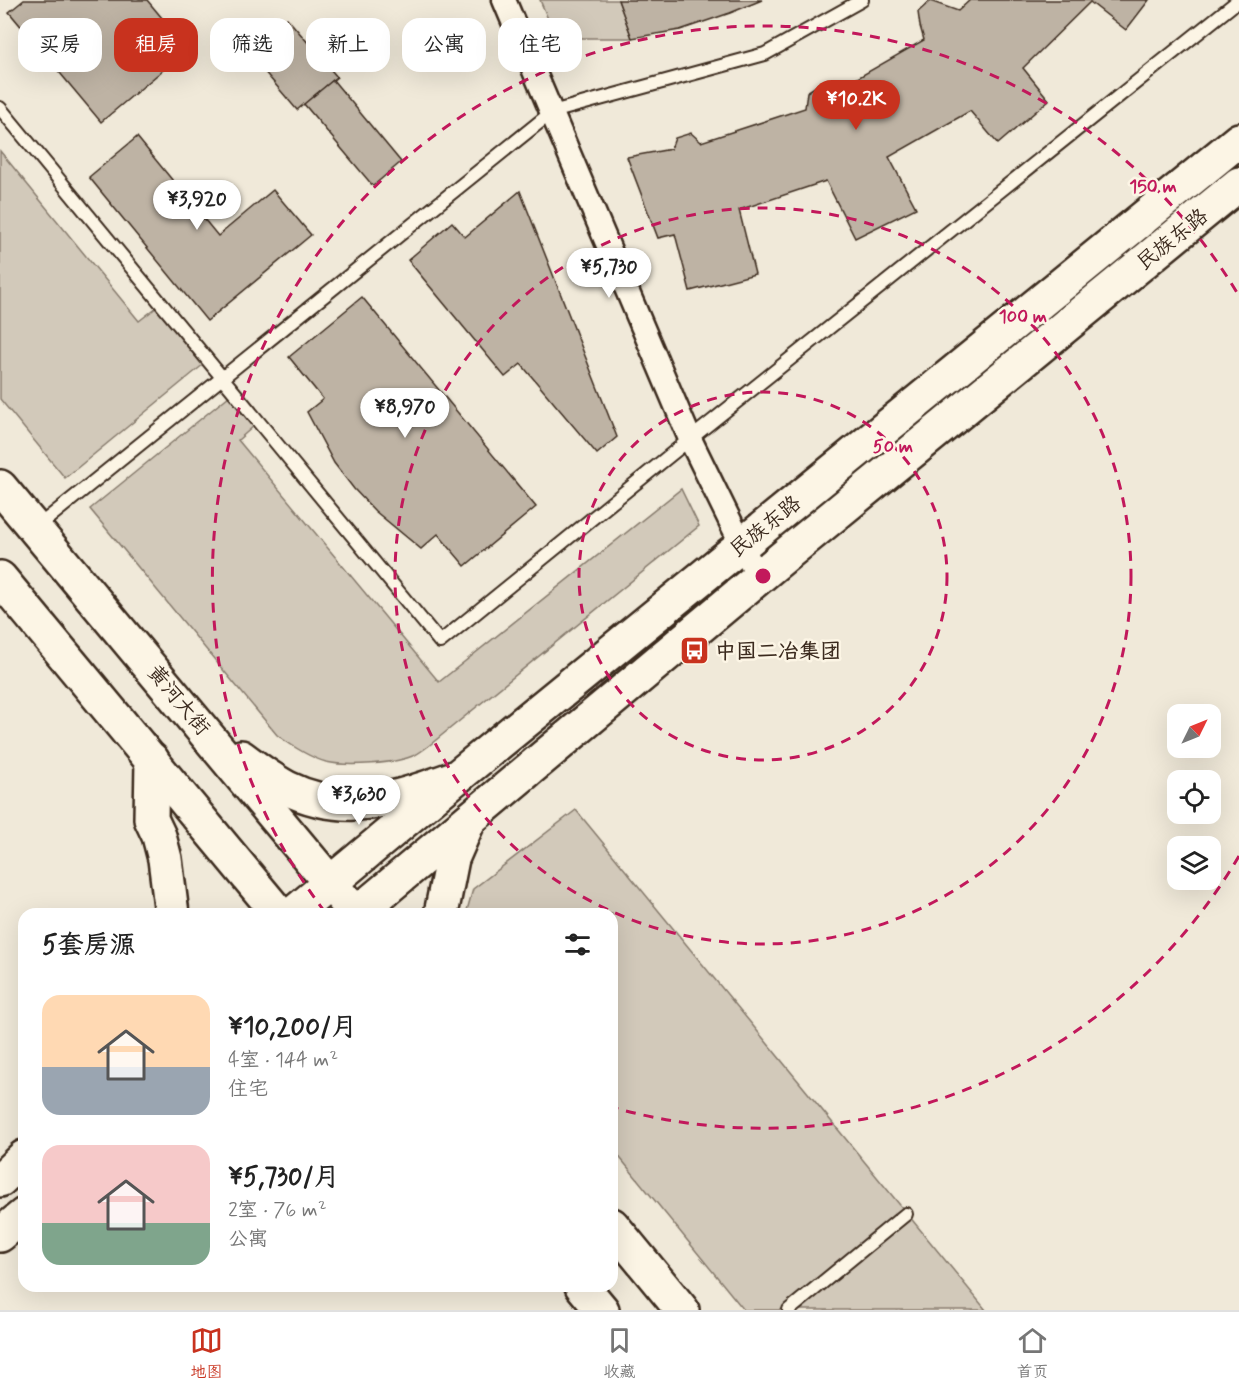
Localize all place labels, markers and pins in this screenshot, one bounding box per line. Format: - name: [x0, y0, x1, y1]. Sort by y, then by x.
- pin: ¥10.2K: [807, 80, 905, 131]
- pin: ¥3,920: [148, 180, 246, 231]
- pin: ¥5,730: [560, 248, 658, 299]
- pin: ¥8,970: [356, 388, 454, 439]
- centre of rings: [753, 566, 773, 586]
- bus stop icon: 中国二冶集团: [678, 635, 710, 667]
- place label: 中国二冶集团: [715, 638, 841, 666]
- pin: ¥3,630: [310, 775, 408, 826]

